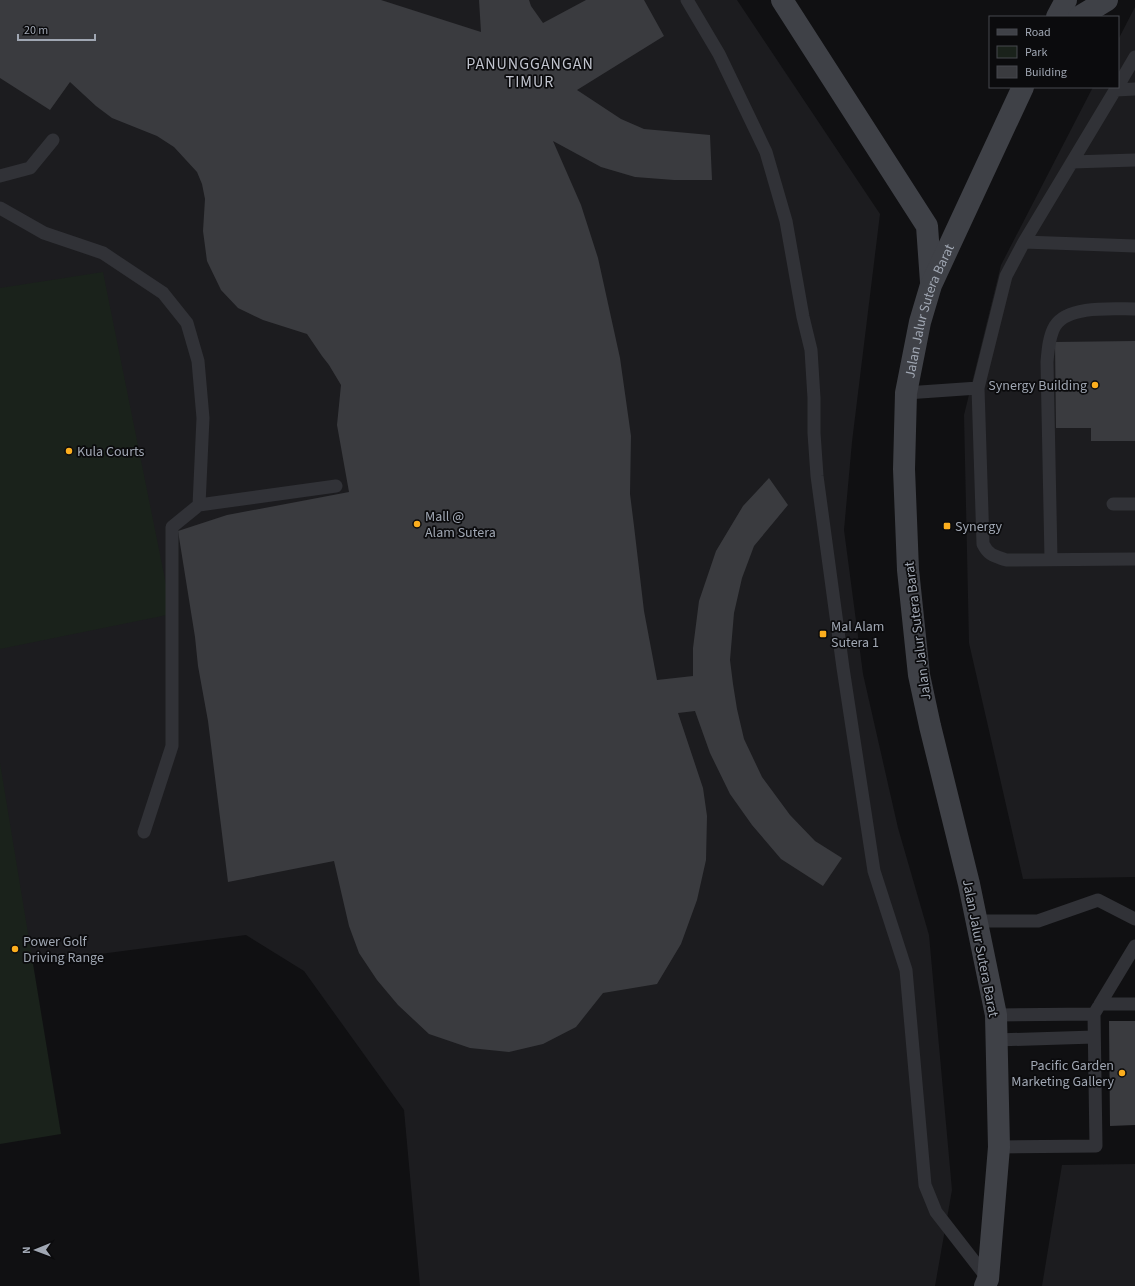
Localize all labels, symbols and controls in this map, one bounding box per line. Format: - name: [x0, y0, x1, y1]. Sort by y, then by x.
- scale bar: [18, 16, 95, 42]
- legend: [989, 16, 1119, 88]
- text: 20 m: [24, 22, 48, 39]
- text: Road: [1025, 24, 1051, 41]
- text: Park: [1025, 44, 1047, 61]
- district label: PANUNGGANGAN TIMUR: [466, 53, 594, 93]
- text: Building: [1025, 64, 1067, 81]
- street label: Jalan Jalur Sutera Barat: [900, 241, 960, 380]
- place label: Synergy Building: [988, 376, 1087, 396]
- marker: Synergy Building: [1090, 380, 1100, 390]
- place label: Kula Courts: [77, 442, 145, 462]
- marker: Kula Courts: [64, 446, 74, 456]
- place label: Mall @ Alam Sutera: [425, 507, 496, 543]
- place label: Synergy: [955, 517, 1003, 537]
- marker: Mall @ Alam Sutera: [412, 519, 422, 529]
- marker: Synergy: [942, 521, 952, 531]
- street label: Jalan Jalur Sutera Barat: [900, 560, 936, 701]
- place label: Mal Alam Sutera 1: [831, 617, 884, 653]
- marker: Mal Alam Sutera 1: [818, 629, 828, 639]
- street label: Jalan Jalur Sutera Barat: [957, 878, 1003, 1019]
- place label: Power Golf Driving Range: [23, 932, 104, 968]
- marker: Power Golf Driving Range: [10, 944, 20, 954]
- place label: Pacific Garden Marketing Gallery: [1011, 1056, 1114, 1092]
- marker: Pacific Garden Marketing Gallery: [1117, 1068, 1127, 1078]
- north arrow: [16, 1230, 56, 1270]
- text: N: [19, 1246, 34, 1254]

